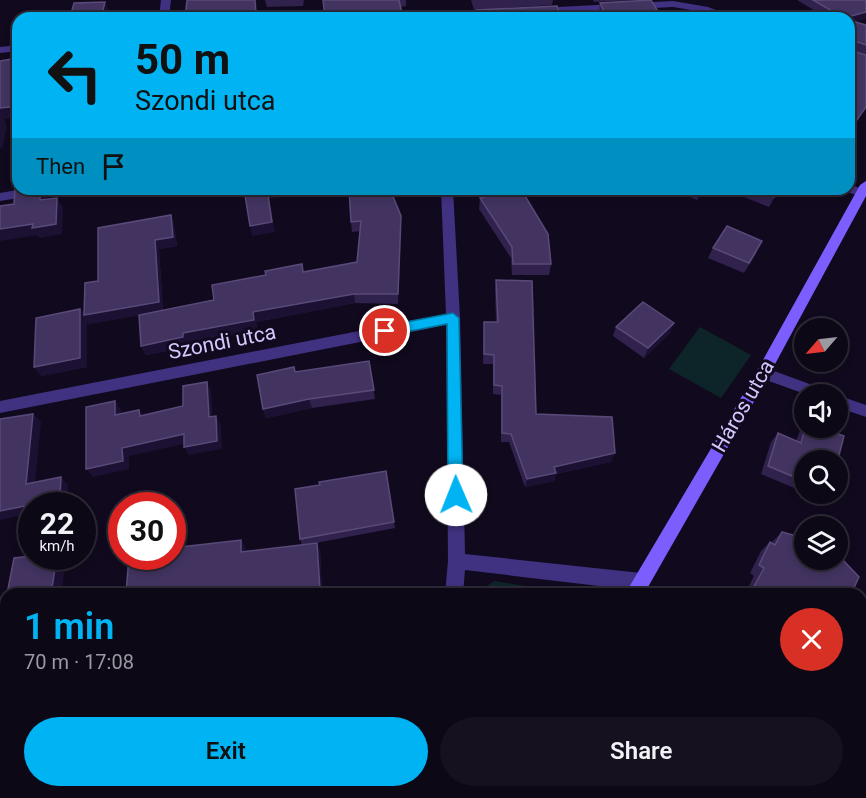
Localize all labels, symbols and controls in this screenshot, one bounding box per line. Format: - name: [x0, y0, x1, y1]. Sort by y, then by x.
- text: 50 m: [135, 35, 230, 84]
- icon: left: [36, 36, 114, 114]
- text: Szondi utca: [135, 85, 276, 117]
- icon: arrive: [97, 150, 130, 183]
- text: Then: [36, 154, 85, 179]
- pin: [359, 305, 410, 356]
- icon: arrive: [368, 314, 401, 347]
- north arrow: [794, 318, 848, 372]
- map controls: [794, 318, 848, 570]
- street label: Szondi utca: [166, 320, 278, 364]
- street label: Háros utca: [707, 356, 779, 456]
- button: sound: [794, 384, 848, 438]
- button: search: [794, 450, 848, 504]
- position arrow: [424, 463, 488, 527]
- speed limit sign: 30: [108, 492, 186, 570]
- text: 22: [40, 506, 74, 541]
- button: layers: [794, 516, 848, 570]
- text: km/h: [39, 537, 75, 555]
- text: 1 min: [24, 606, 114, 648]
- button: close: [780, 608, 843, 671]
- text: 70 m · 17:08: [24, 650, 134, 674]
- button: Exit: [24, 717, 428, 786]
- button: Share: [440, 717, 843, 786]

